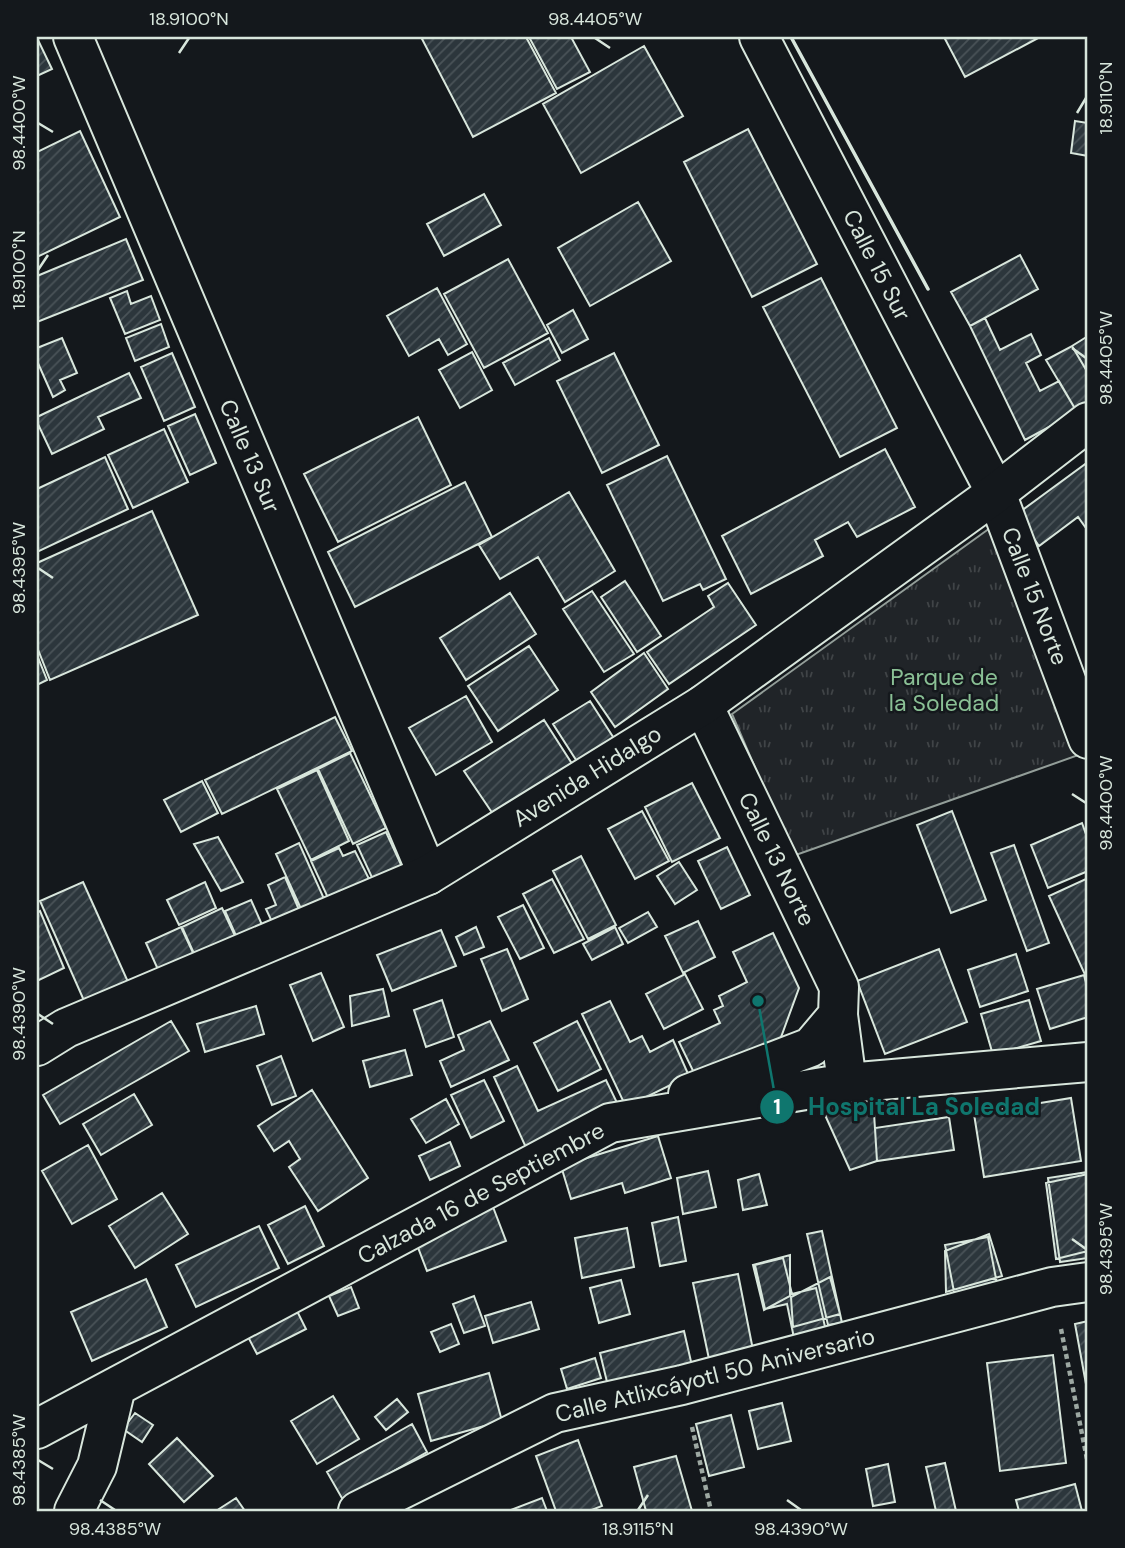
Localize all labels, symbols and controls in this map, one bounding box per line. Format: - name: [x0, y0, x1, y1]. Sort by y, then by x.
- text: 18.9100°N: [149, 7, 229, 31]
- text: 98.4405°W: [548, 7, 642, 31]
- text: 18.9110°N: [1094, 62, 1118, 134]
- text: 98.4400°W: [7, 75, 31, 171]
- street label: Calle 15 Sur: [836, 204, 918, 326]
- text: 18.9100°N: [7, 230, 31, 310]
- text: 98.4405°W: [1094, 311, 1118, 405]
- street label: Calle 13 Sur: [213, 395, 287, 517]
- text: 98.4395°W: [7, 522, 31, 614]
- street label: Calle 15 Norte: [995, 523, 1075, 669]
- park label: Parque de la Soledad: [889, 662, 999, 718]
- street label: Avenida Hidalgo: [507, 718, 667, 834]
- text: 98.4400°W: [1094, 755, 1118, 851]
- street label: Calle 13 Norte: [732, 787, 822, 931]
- text: 98.4390°W: [7, 967, 31, 1061]
- callout: Hospital La Soledad: [759, 1084, 1054, 1129]
- text: Hospital La Soledad: [808, 1091, 1040, 1122]
- text: 1: [773, 1093, 781, 1121]
- street label: Calzada 16 de Septiembre: [352, 1115, 610, 1271]
- text: 98.4395°W: [1094, 1203, 1118, 1295]
- street label: Calle Atlixcáyotl 50 Aniversario: [552, 1321, 878, 1429]
- text: 98.4385°W: [7, 1414, 31, 1506]
- text: 98.4385°W: [69, 1517, 161, 1541]
- text: 18.9115°N: [602, 1517, 674, 1541]
- text: 98.4390°W: [754, 1517, 848, 1541]

